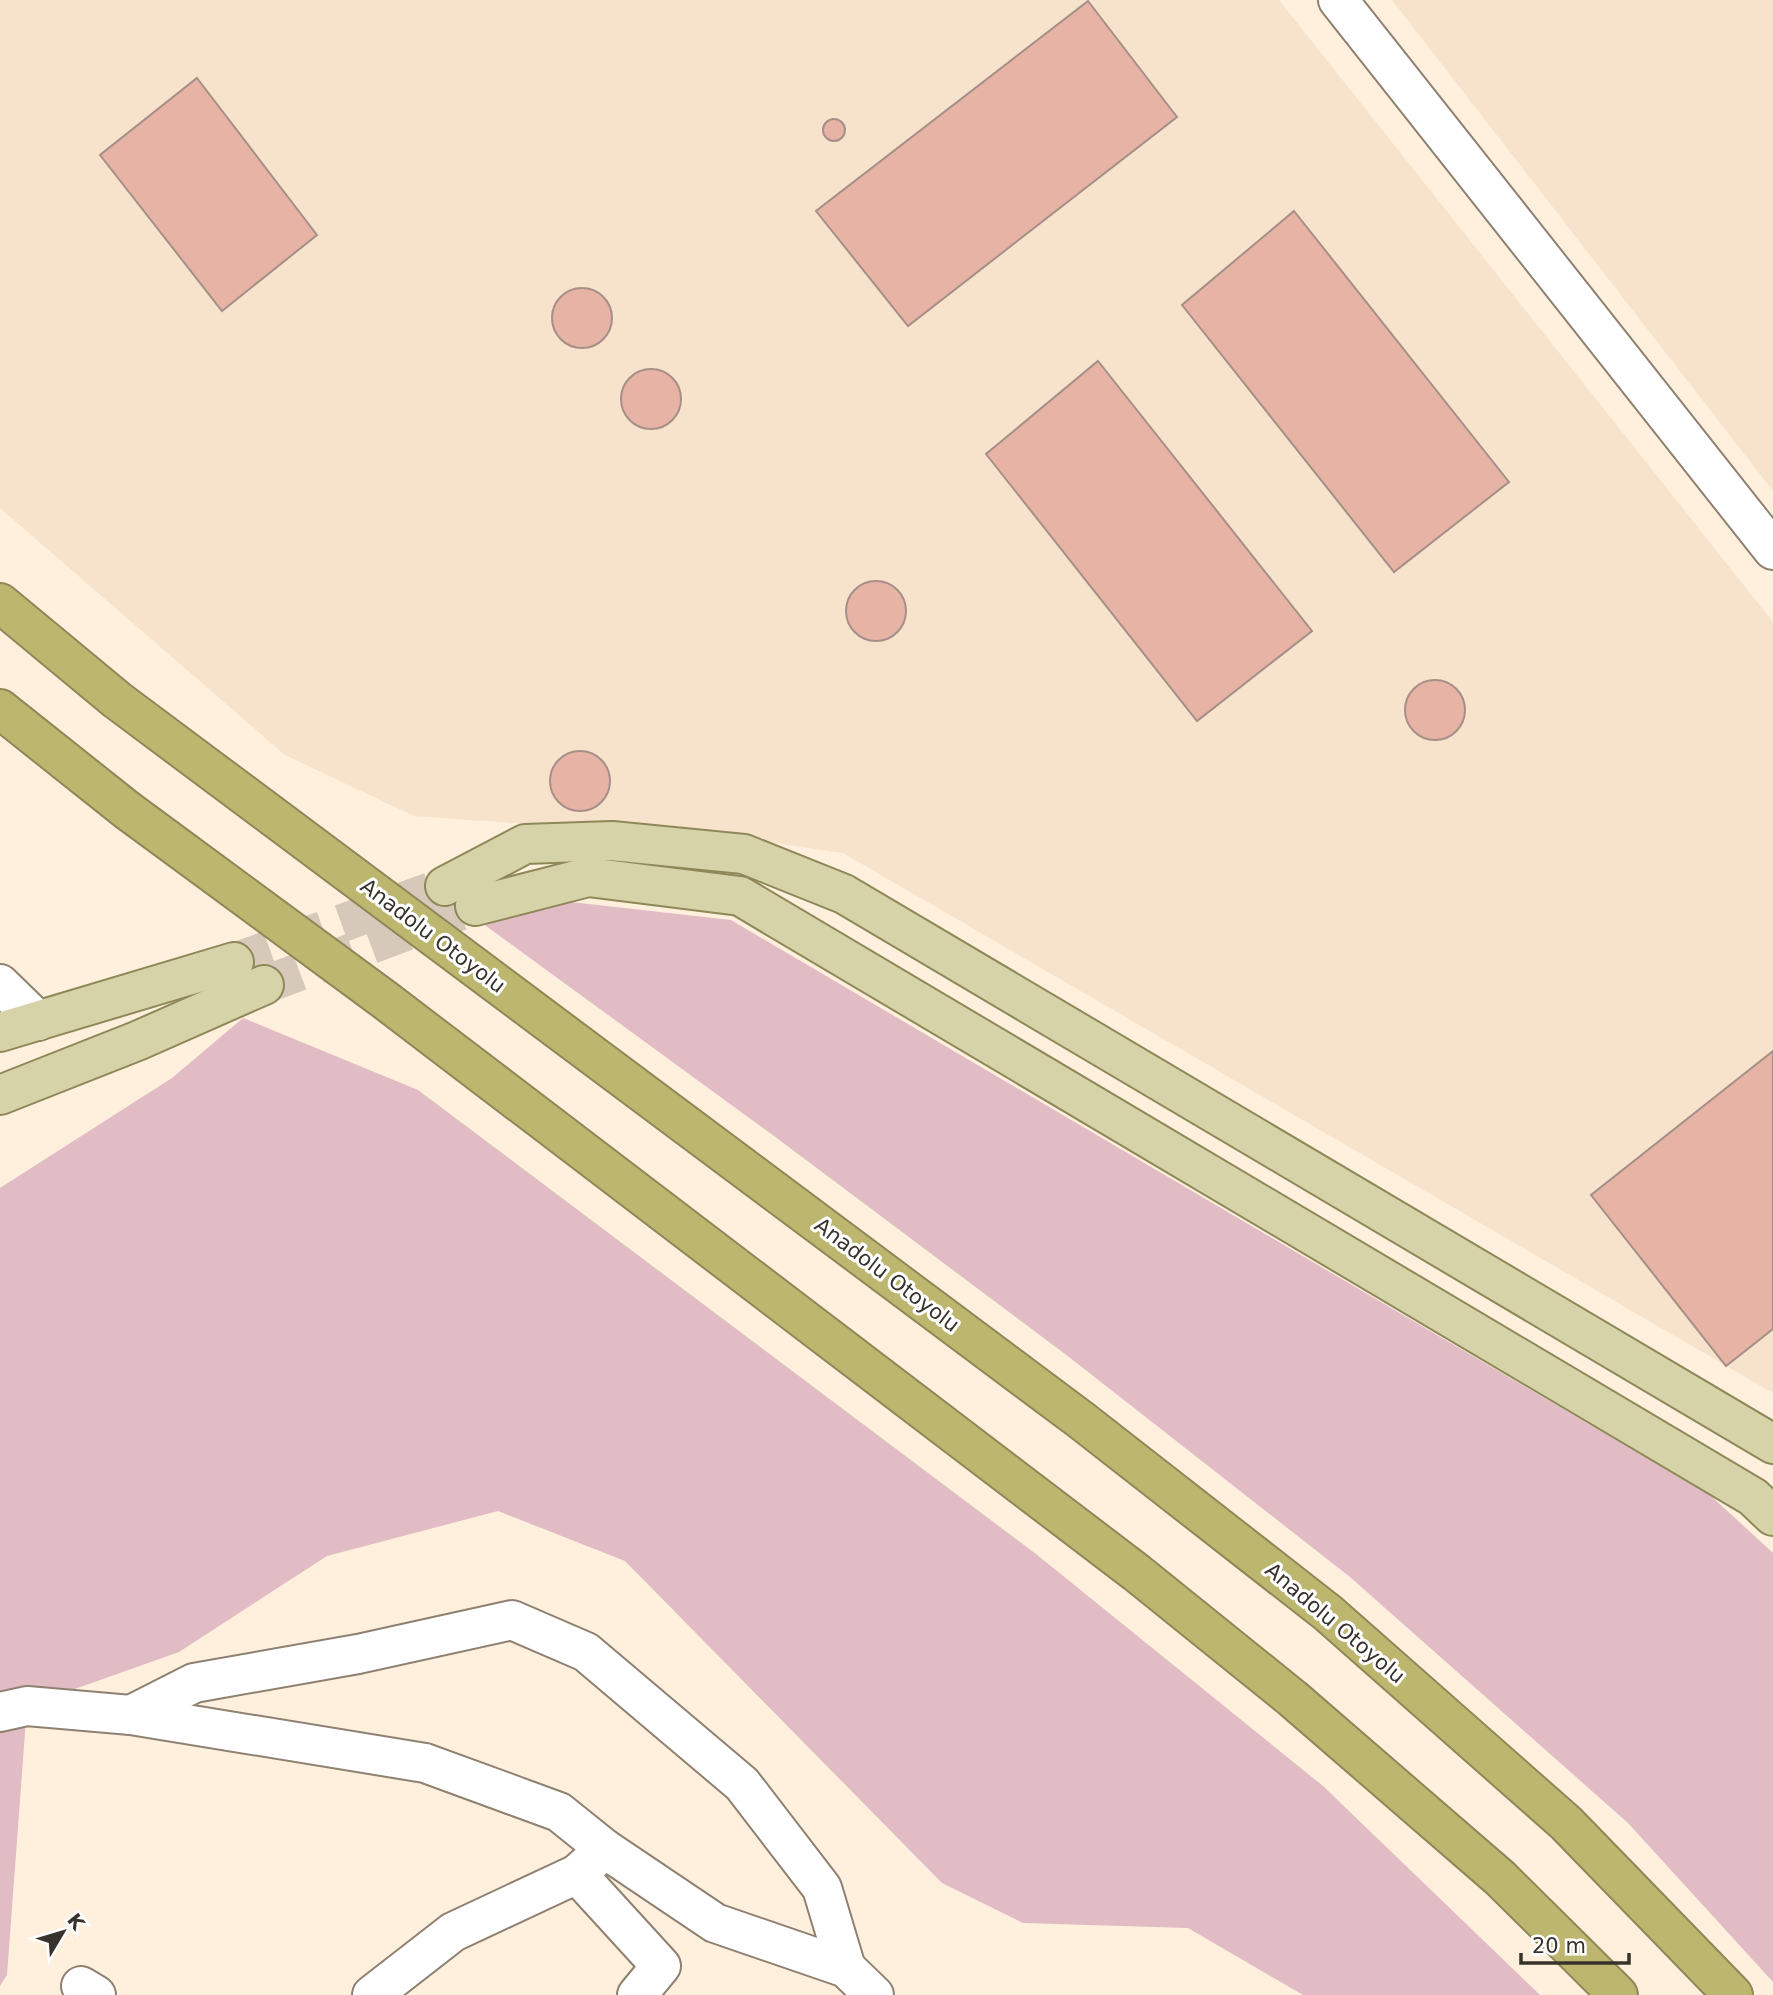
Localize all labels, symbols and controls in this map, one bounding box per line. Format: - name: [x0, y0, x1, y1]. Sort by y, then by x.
- street label: Anadolu Otoyolu: [356, 874, 510, 998]
- street label: Anadolu Otoyolu: [810, 1213, 964, 1337]
- street label: Anadolu Otoyolu: [1260, 1558, 1410, 1688]
- north arrow: [28, 1897, 98, 1967]
- text: K: [63, 1909, 90, 1935]
- scale bar: [1521, 1922, 1630, 1966]
- text: 20 m: [1532, 1934, 1586, 1958]

